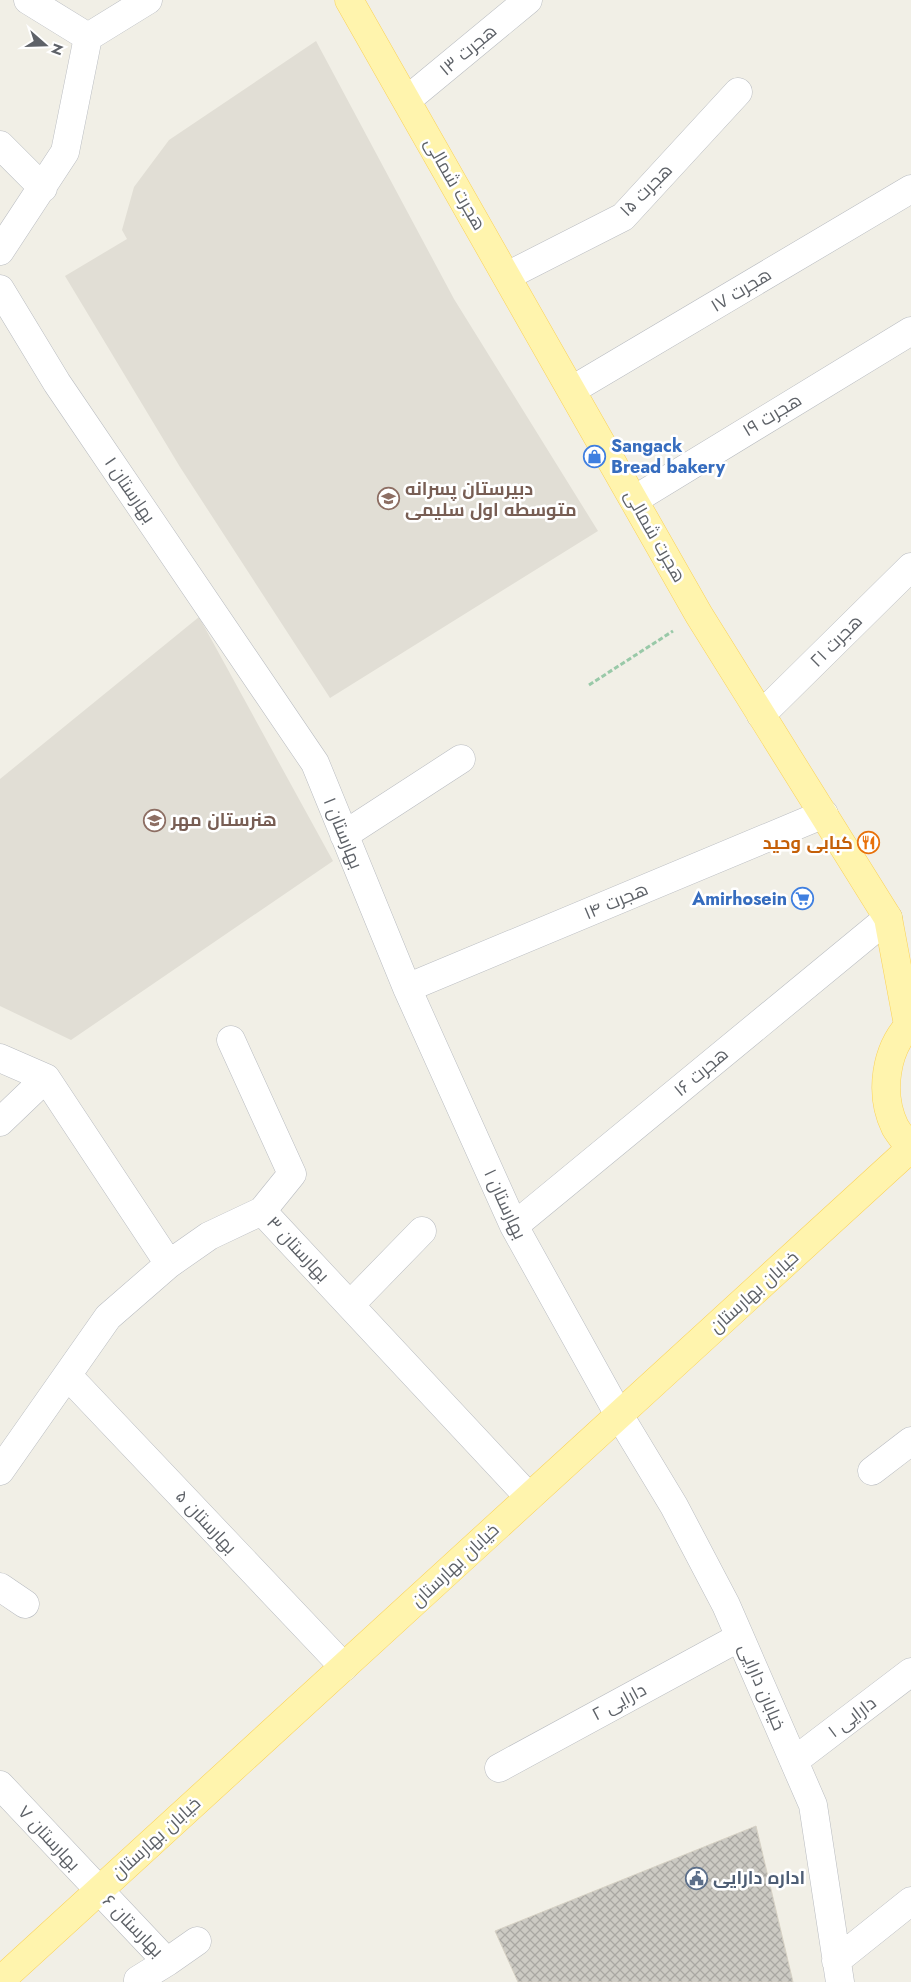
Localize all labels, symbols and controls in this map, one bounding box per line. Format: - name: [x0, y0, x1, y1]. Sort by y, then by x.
- street label: هجرت ۱۳: [434, 18, 502, 82]
- north arrow: [20, 20, 70, 70]
- text: N: [46, 41, 69, 58]
- street label: هجرت شمالی: [418, 133, 492, 235]
- street label: هجرت ۱۵: [614, 158, 678, 222]
- street label: هجرت ۱۷: [706, 262, 776, 318]
- street label: هجرت ۱۹: [737, 387, 807, 443]
- place label: Sangack Bread bakery: [611, 433, 726, 480]
- shop icon: Sangack Bread bakery: [583, 444, 607, 468]
- street label: بهارستان ۱: [98, 452, 162, 528]
- place label: دبیرستان پسرانه متوسطه اول سلیمی: [405, 476, 577, 523]
- street label: هجرت شمالی: [618, 485, 692, 587]
- school or university icon: دبیرستان پسرانه متوسطه اول سلیمی: [377, 487, 401, 511]
- street label: هجرت ۲۱: [804, 609, 868, 673]
- street label: بهارستان ۱: [317, 793, 369, 873]
- place label: هنرستان مهر: [170, 807, 277, 833]
- school or university icon: هنرستان مهر: [143, 808, 167, 832]
- place label: کبابی وحید: [763, 830, 853, 856]
- restaurant icon: کبابی وحید: [857, 831, 881, 855]
- street label: هجرت ۱۴: [580, 876, 652, 926]
- place label: Amirhosein: [691, 886, 787, 912]
- supermarket icon: Amirhosein: [791, 887, 815, 911]
- street label: هجرت ۱۶: [668, 1041, 734, 1103]
- street label: بهارستان ۱: [477, 1164, 533, 1244]
- street label: بهارستان ۳: [261, 1210, 335, 1288]
- street label: خیابان بهارستان: [704, 1245, 804, 1339]
- street label: بهارستان ۵: [169, 1484, 243, 1560]
- street label: خیابان بهارستان: [405, 1517, 505, 1613]
- street label: خیابان دارایی: [732, 1640, 792, 1734]
- street label: دارایی ۲: [587, 1677, 651, 1727]
- street label: دارایی ۱: [822, 1690, 882, 1744]
- street label: خیابان بهارستان: [106, 1791, 206, 1885]
- street label: بهارستان ۷: [12, 1800, 86, 1876]
- place label: اداره دارایی: [713, 1865, 805, 1891]
- public building icon: اداره دارایی: [685, 1866, 709, 1890]
- street label: بهارستان ۶: [96, 1889, 170, 1963]

